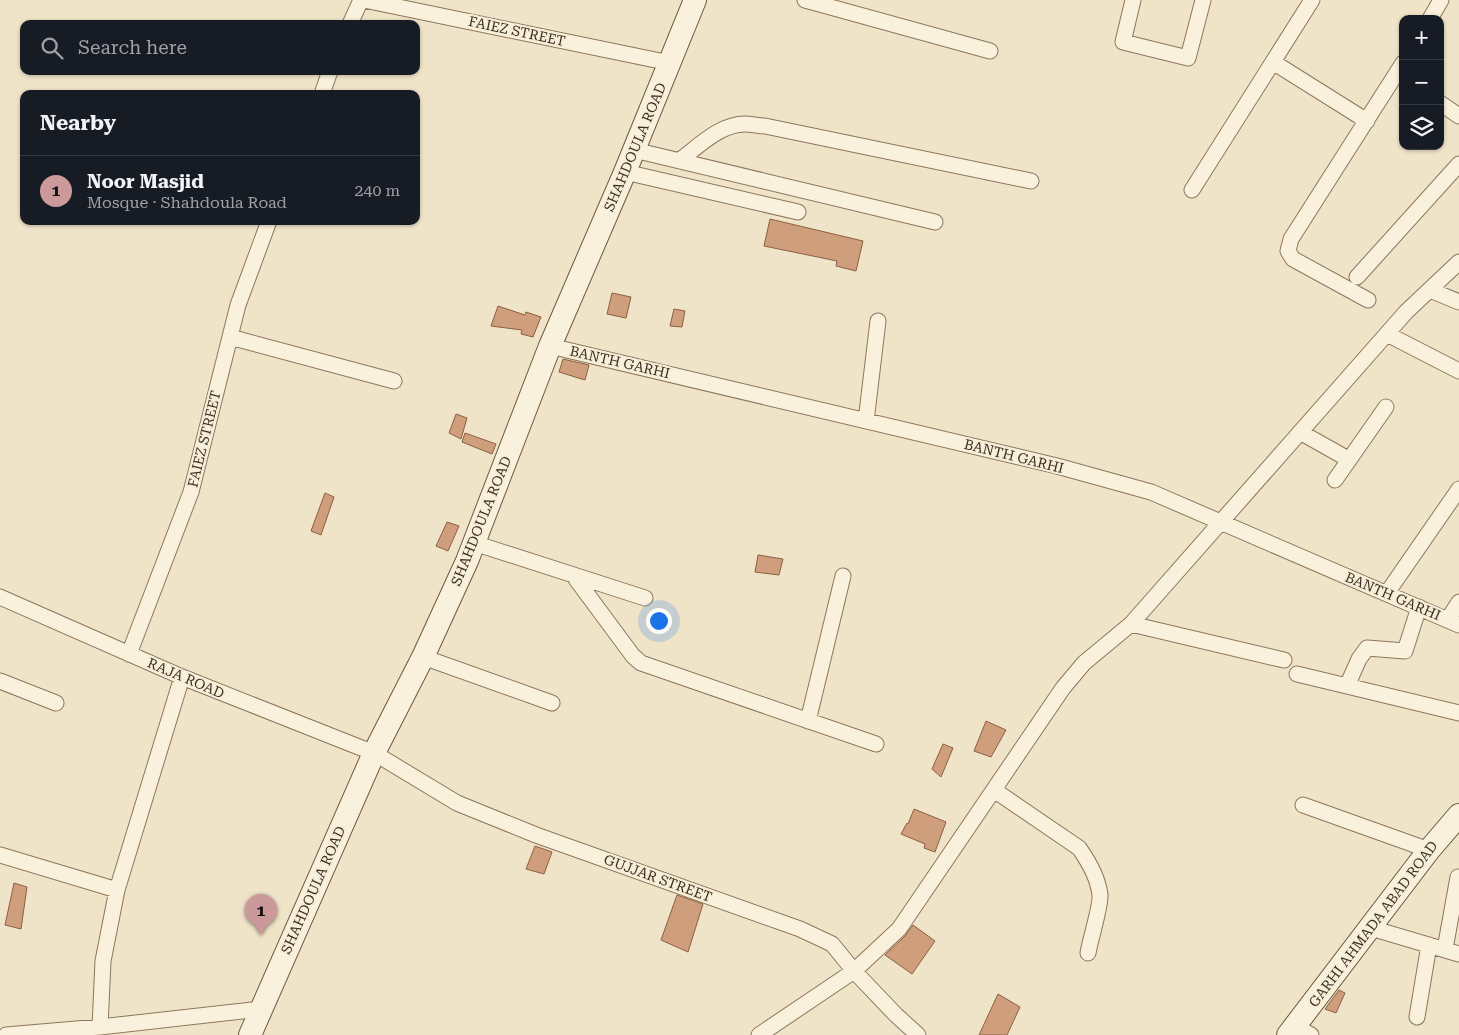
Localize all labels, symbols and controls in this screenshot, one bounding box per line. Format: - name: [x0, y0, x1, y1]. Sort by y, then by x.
- street label: FAIEZ STREET: [467, 13, 567, 49]
- map controls: [1399, 15, 1444, 150]
- button: +: [1399, 15, 1444, 60]
- search box: [20, 20, 420, 75]
- icon: search: [38, 34, 66, 62]
- text: Search here: [78, 36, 187, 59]
- button: −: [1399, 60, 1444, 105]
- street label: SHAHDOULA ROAD: [601, 80, 669, 214]
- button: layers: [1399, 105, 1444, 150]
- text: Nearby: [40, 111, 116, 135]
- text: Noor Masjid: [87, 170, 204, 193]
- text: 1: [52, 181, 60, 200]
- text: 240 m: [354, 181, 400, 200]
- text: Mosque · Shahdoula Road: [87, 193, 287, 212]
- street label: BANTH GARHI: [568, 343, 672, 381]
- street label: FAIEZ STREET: [184, 389, 224, 489]
- street label: BANTH GARHI: [962, 436, 1066, 476]
- street label: SHAHDOULA ROAD: [448, 454, 514, 588]
- street label: BANTH GARHI: [1343, 569, 1443, 623]
- your location: [646, 608, 672, 634]
- street label: RAJA ROAD: [145, 655, 227, 701]
- street label: SHAHDOULA ROAD: [278, 823, 348, 956]
- street label: GARHI AHMADA ABAD ROAD: [1305, 838, 1441, 1010]
- street label: GUJJAR STREET: [602, 851, 714, 905]
- pin: 1: [245, 894, 277, 935]

